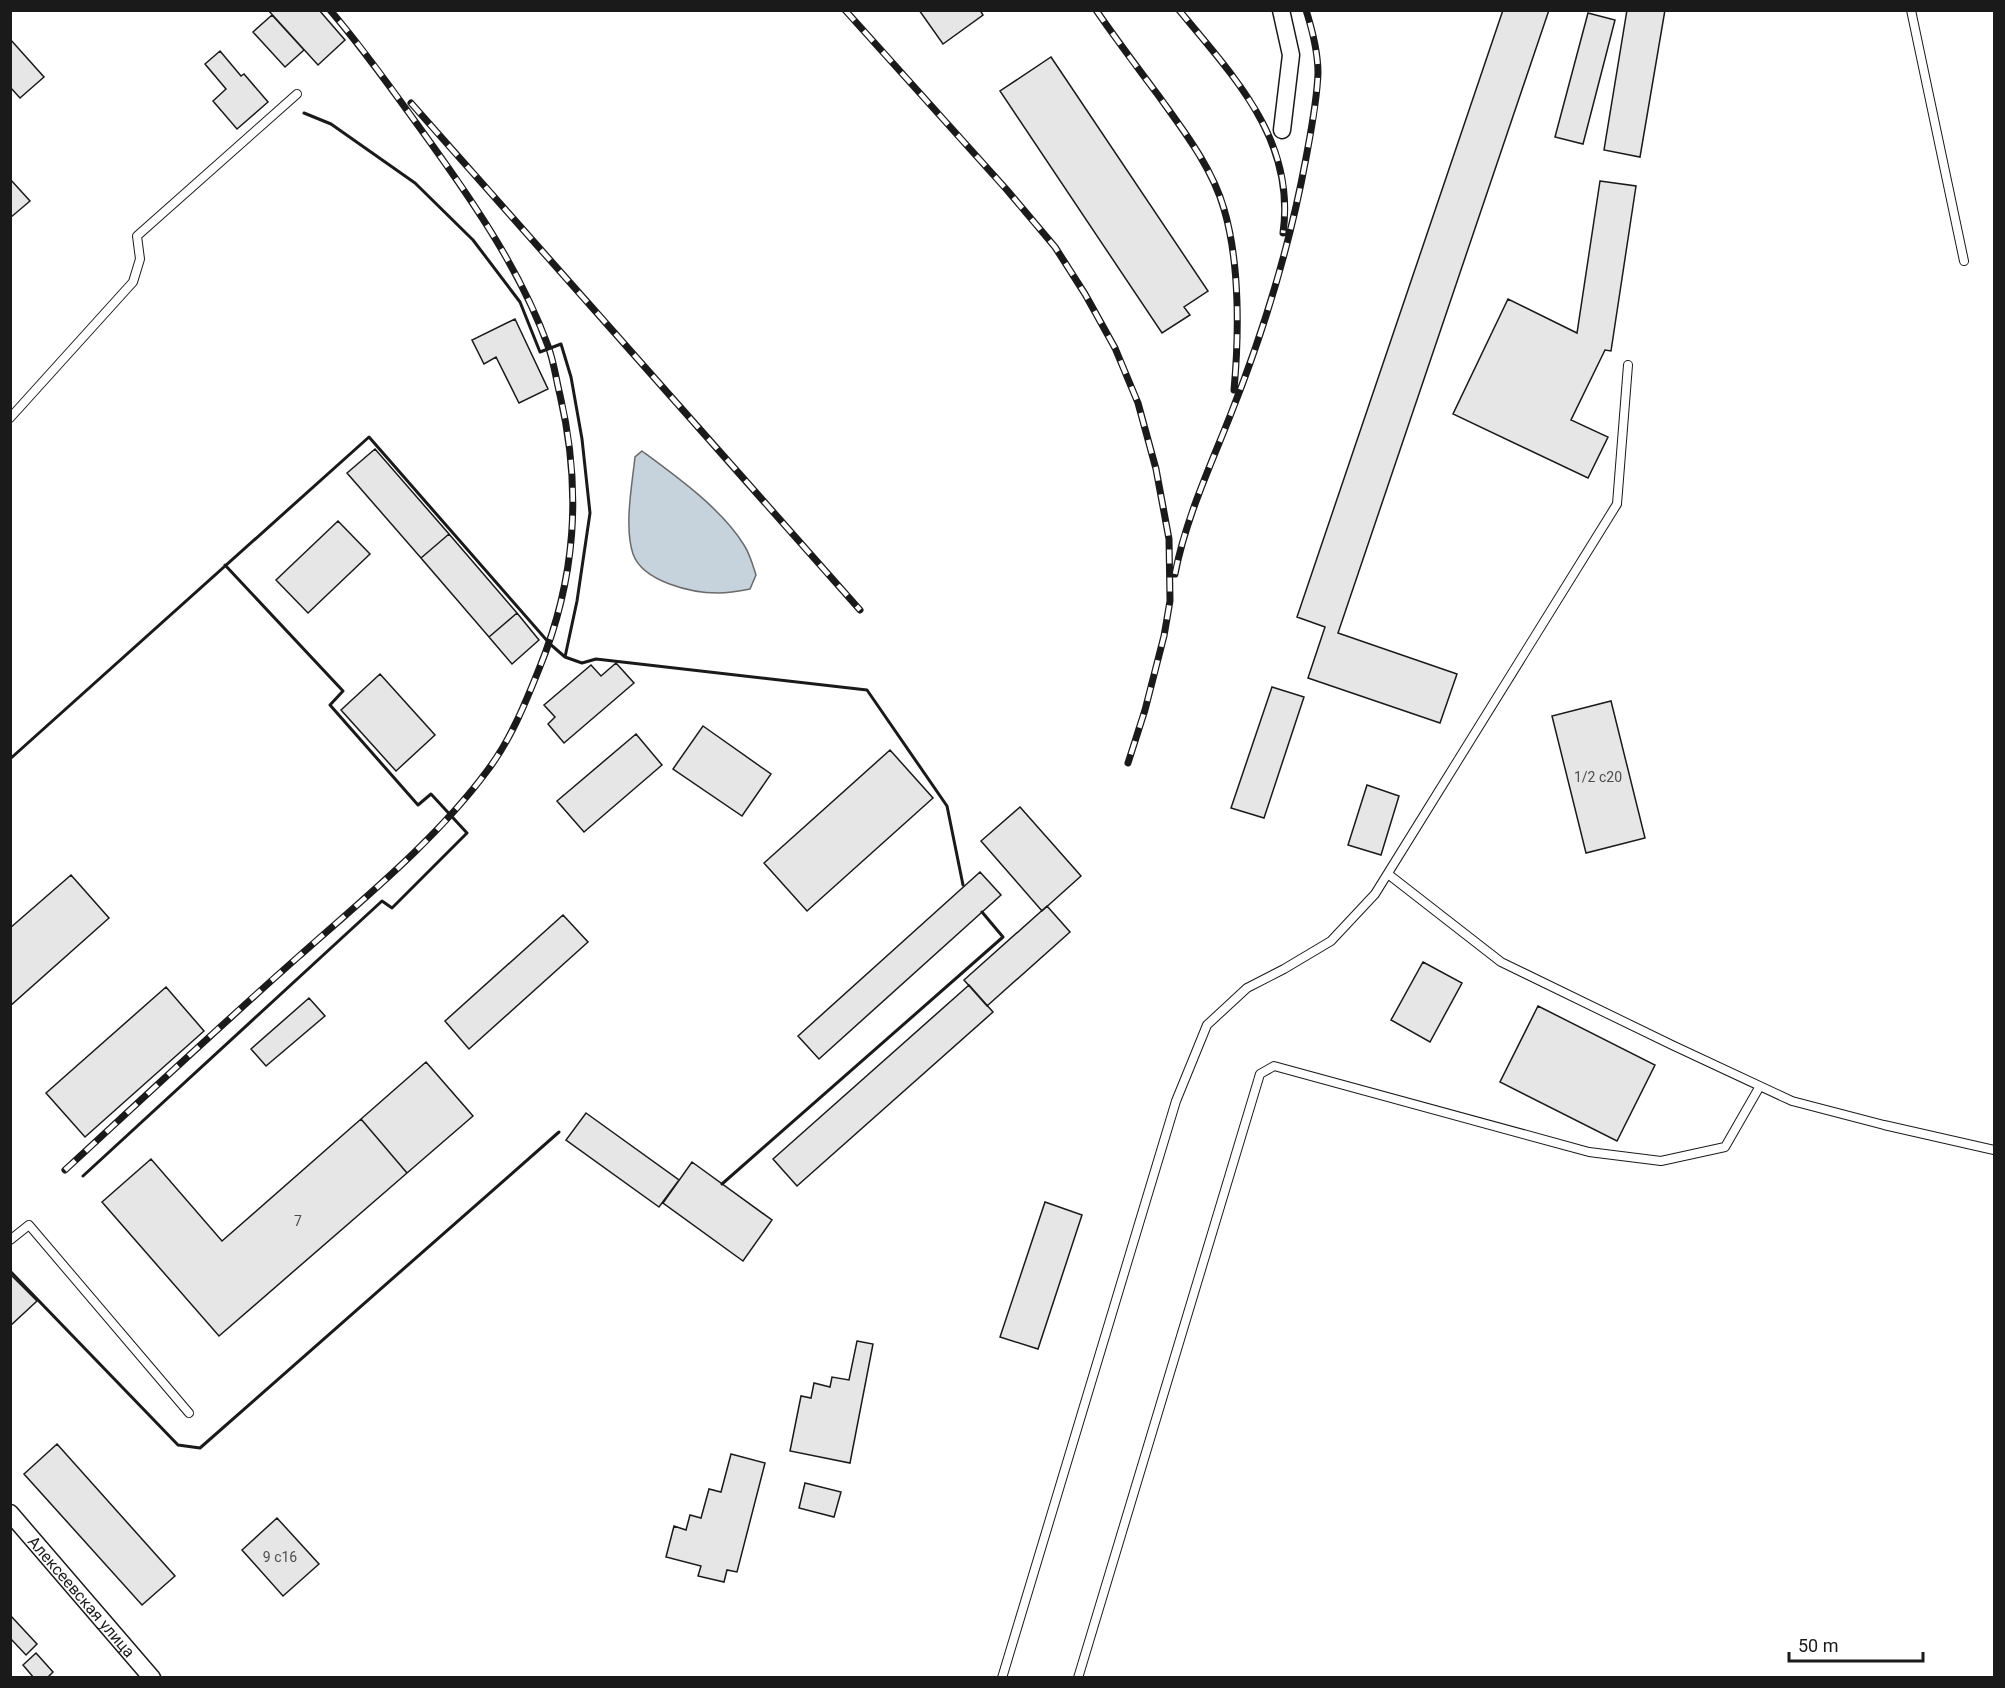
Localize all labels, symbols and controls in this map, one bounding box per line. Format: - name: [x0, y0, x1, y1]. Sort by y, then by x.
- house number: 1/2 с20: [1574, 769, 1622, 785]
- house number: 7: [294, 1213, 302, 1229]
- street label: Алексеевская улица: [24, 1532, 139, 1661]
- house number: 9 с16: [263, 1549, 297, 1565]
- scale bar: [1789, 1625, 1922, 1663]
- text: 50 m: [1798, 1635, 1838, 1656]

